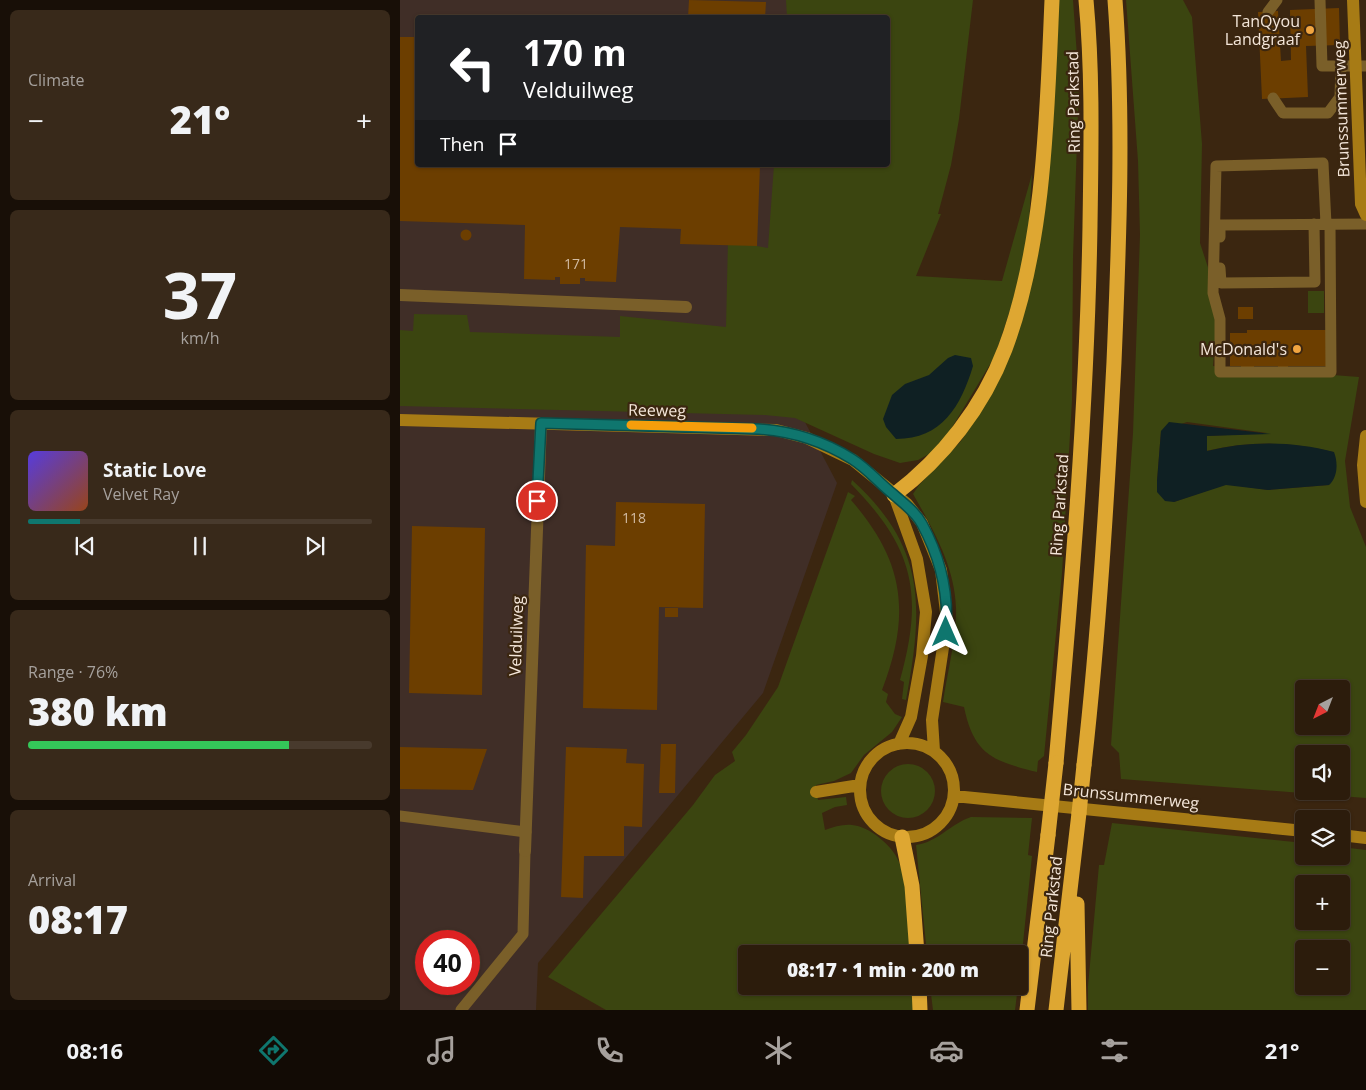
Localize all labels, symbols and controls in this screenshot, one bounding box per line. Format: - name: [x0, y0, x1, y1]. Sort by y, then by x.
- place label: TanQyou Landgraaf: [1225, 10, 1302, 50]
- marker: TanQyou Landgraaf: [1304, 24, 1316, 36]
- text: 170 m: [523, 29, 627, 76]
- icon: left: [440, 35, 505, 100]
- street label: Brunssummerweg: [1328, 40, 1354, 178]
- street label: Ring Parkstad: [1061, 51, 1085, 153]
- text: Climate: [28, 69, 85, 91]
- text: Velduilweg: [523, 74, 633, 104]
- text: 21°: [170, 93, 230, 145]
- text: −: [28, 101, 44, 139]
- text: +: [356, 101, 372, 139]
- icon: arrive: [494, 130, 522, 158]
- text: Then: [440, 131, 484, 157]
- text: 37: [163, 250, 237, 338]
- house number: 171: [564, 254, 588, 273]
- text: km/h: [181, 327, 219, 349]
- place label: McDonald's: [1200, 338, 1287, 360]
- marker: McDonald's: [1291, 343, 1303, 355]
- street label: Reeweg: [628, 398, 686, 422]
- street label: Ring Parkstad: [1044, 453, 1074, 557]
- text: Static Love: [103, 457, 206, 483]
- pin: [516, 480, 558, 522]
- text: Velvet Ray: [103, 483, 179, 505]
- icon: arrive: [523, 487, 551, 515]
- house number: 118: [622, 508, 646, 527]
- icon: previous: [71, 532, 99, 560]
- icon: pause: [186, 532, 214, 560]
- icon: next: [301, 532, 329, 560]
- street label: Velduilweg: [504, 595, 528, 677]
- position arrow: [919, 605, 971, 657]
- text: Range · 76%: [28, 661, 118, 683]
- north arrow: [1295, 680, 1350, 735]
- map controls: [1295, 680, 1350, 995]
- text: 380 km: [28, 685, 168, 737]
- button: sound: [1295, 745, 1350, 800]
- street label: Brunssummerweg: [1062, 778, 1200, 814]
- button: layers: [1295, 810, 1350, 865]
- street label: Ring Parkstad: [1035, 855, 1067, 959]
- text: Arrival: [28, 869, 76, 891]
- button: +: [1295, 875, 1350, 930]
- text: 08:17: [28, 893, 128, 945]
- speed limit sign: 40: [415, 930, 480, 995]
- button: −: [1295, 940, 1350, 995]
- text: 08:17 · 1 min · 200 m: [787, 957, 979, 983]
- icon: directions: [256, 1033, 291, 1068]
- icon: music: [424, 1033, 459, 1068]
- icon: phone: [592, 1033, 627, 1068]
- icon: climate: [761, 1033, 796, 1068]
- icon: car: [929, 1033, 964, 1068]
- icon: filters: [1097, 1033, 1132, 1068]
- text: 08:16: [67, 1035, 123, 1065]
- text: 21°: [1265, 1035, 1299, 1065]

